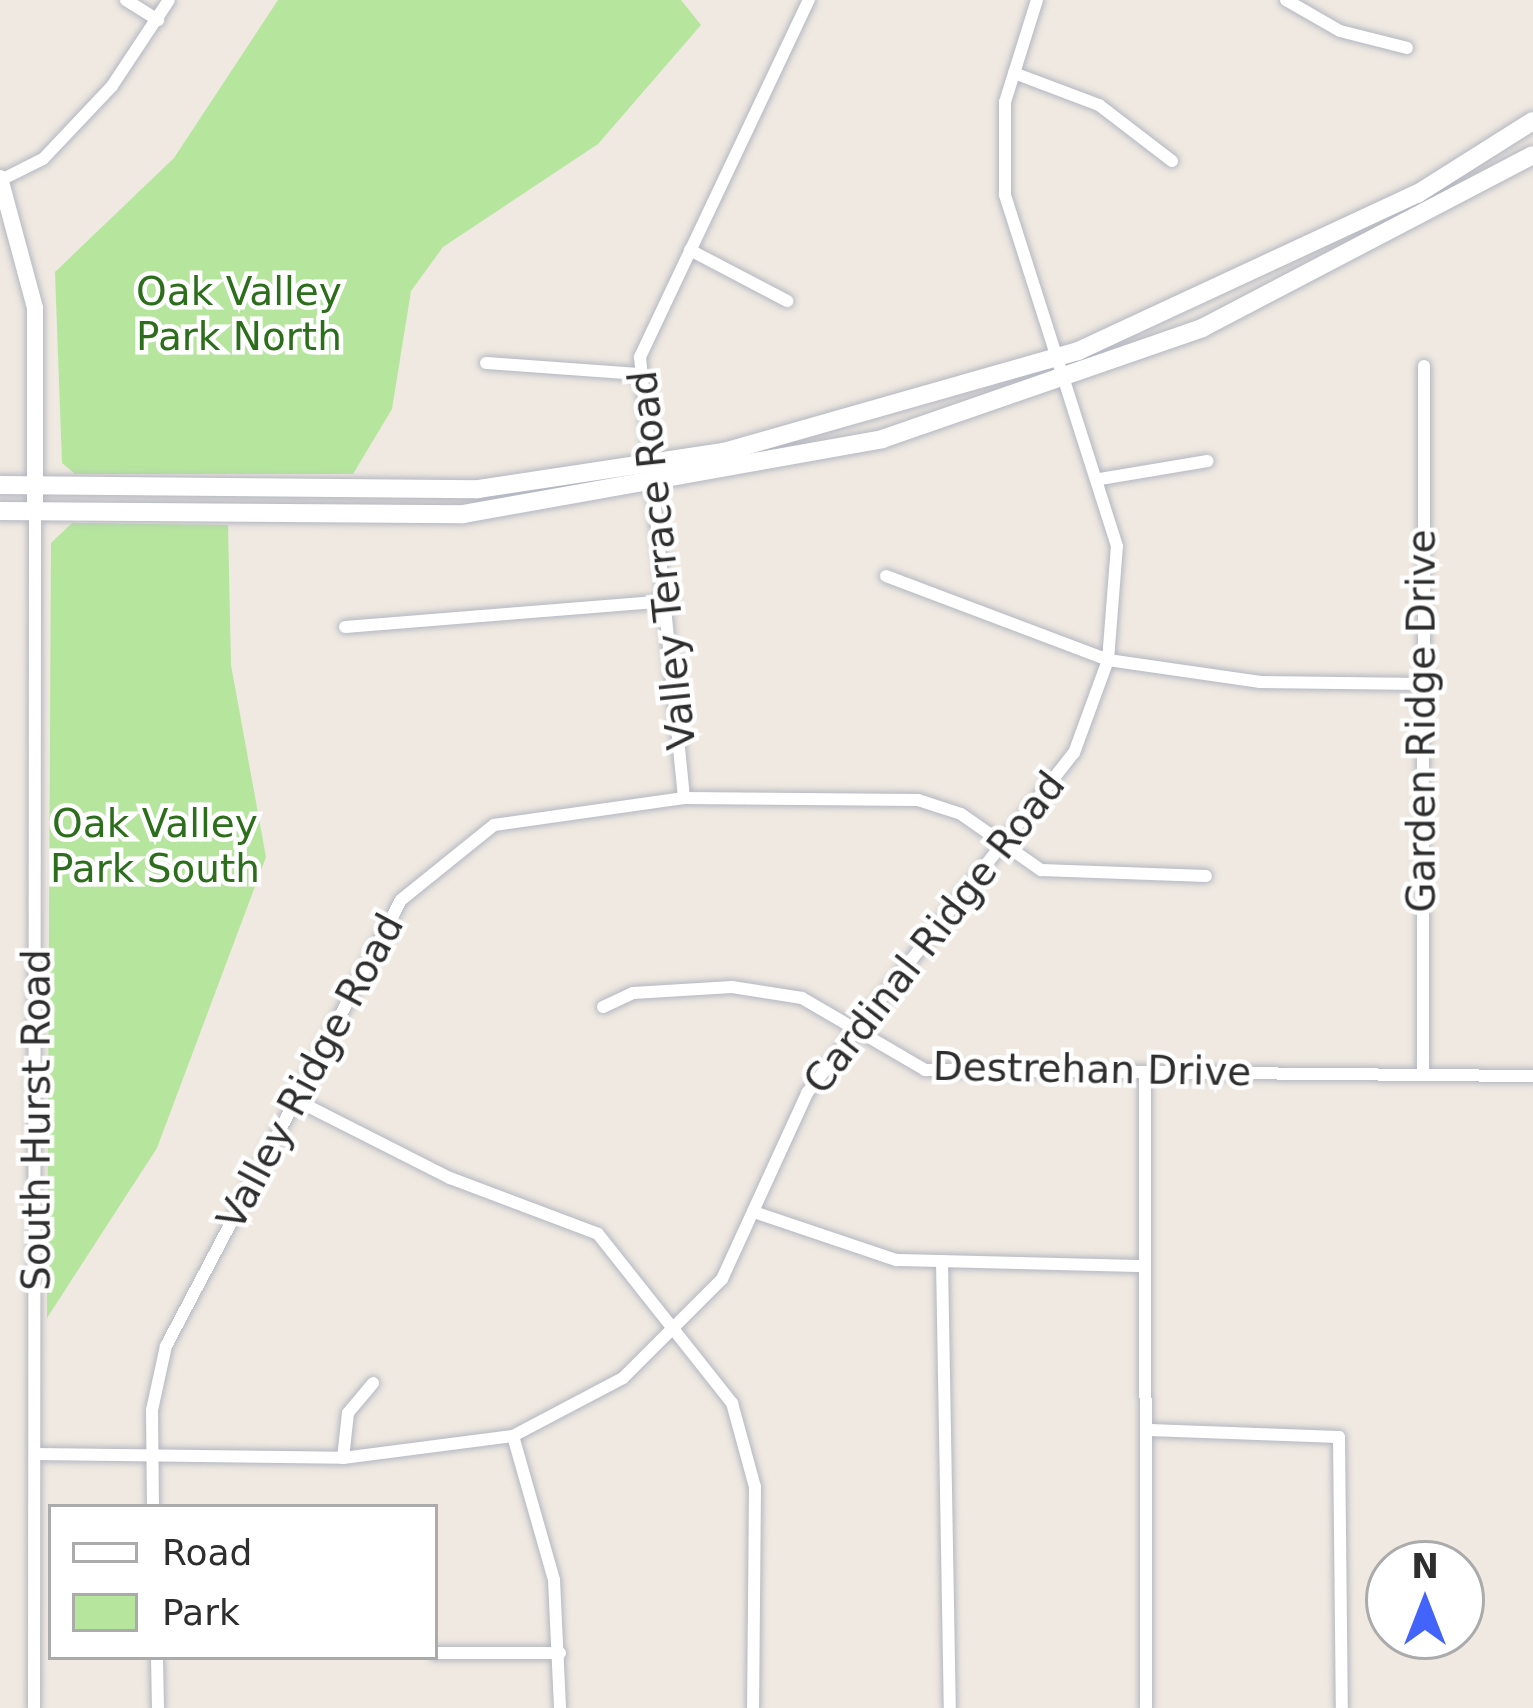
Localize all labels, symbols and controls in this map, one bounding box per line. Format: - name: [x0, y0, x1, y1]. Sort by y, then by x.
- park label: Oak Valley Park North: [136, 270, 342, 361]
- street label: Valley Terrace Road: [620, 368, 706, 752]
- street label: Garden Ridge Drive: [1399, 529, 1445, 913]
- street label: Cardinal Ridge Road: [795, 763, 1075, 1103]
- park label: Oak Valley Park South: [50, 802, 260, 893]
- street label: Valley Ridge Road: [208, 906, 414, 1238]
- street label: South Hurst Road: [14, 949, 60, 1291]
- street label: Destrehan Drive: [932, 1044, 1252, 1096]
- legend: [48, 1504, 438, 1660]
- text: Road: [162, 1532, 252, 1573]
- north arrow: [1365, 1540, 1485, 1660]
- text: N: [1411, 1547, 1439, 1586]
- text: Park: [162, 1592, 240, 1633]

